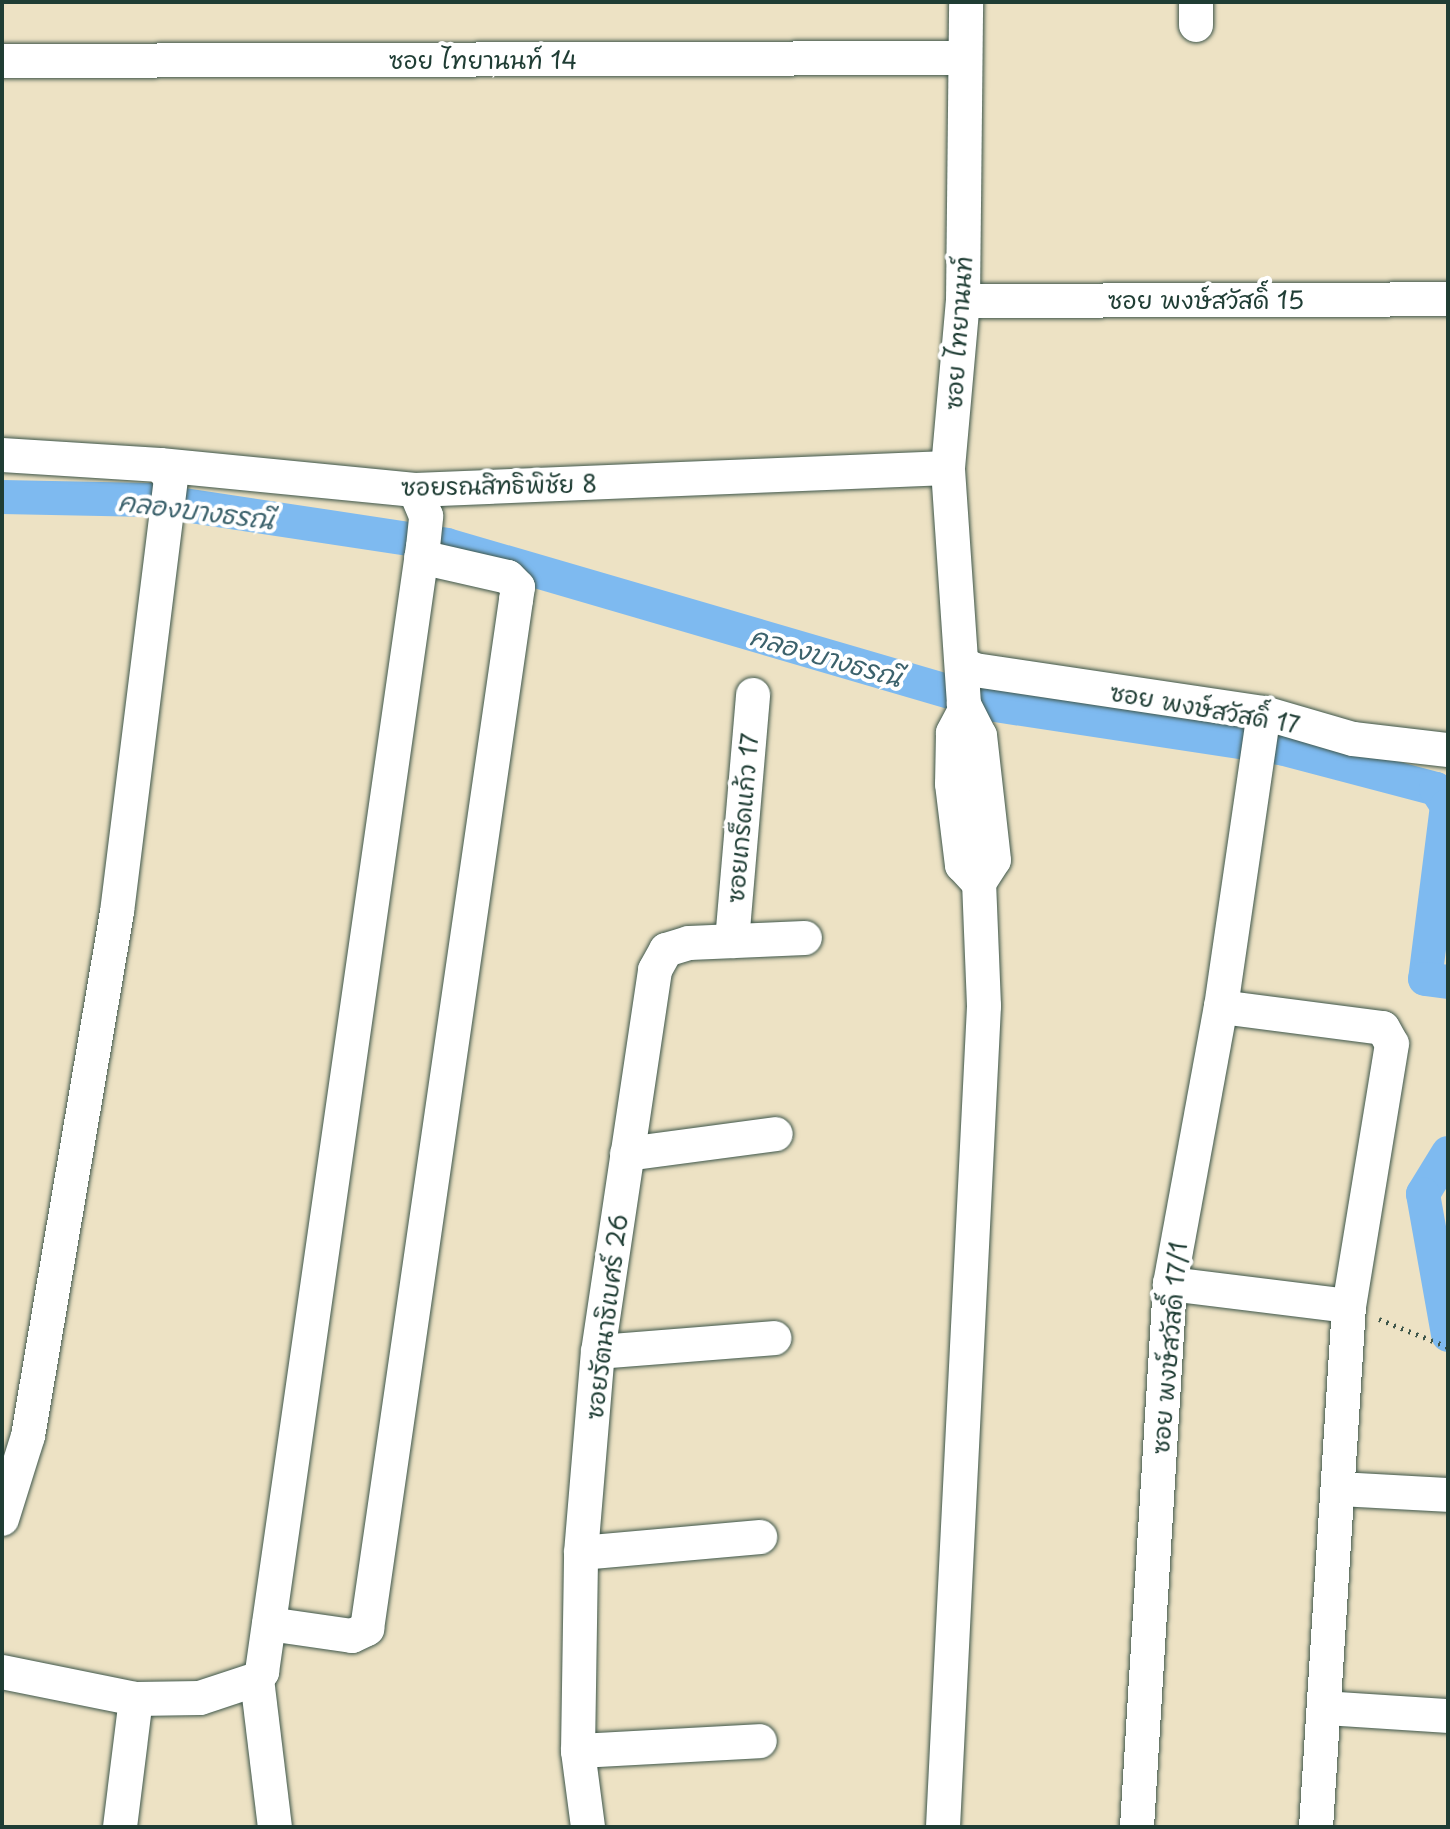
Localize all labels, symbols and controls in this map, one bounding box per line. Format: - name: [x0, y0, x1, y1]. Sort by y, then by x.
- street label: ซอย ไทยานนท์ 14: [389, 46, 577, 74]
- street label: ซอย ไทยานนท์: [938, 255, 978, 411]
- street label: ซอย พงษ์สวัสดิ์ 15: [1108, 286, 1304, 314]
- street label: ซอยรณสิทธิพิชัย 8: [401, 469, 597, 501]
- water label: คลองบางธรณี: [117, 485, 275, 535]
- water label: คลองบางธรณี: [747, 619, 905, 693]
- street label: ซอย พงษ์สวัสดิ์ 17: [1108, 677, 1302, 739]
- street label: ซอยเกร็ดแก้ว 17: [720, 732, 764, 904]
- street label: ซอยรัตนาธิเบศร์ 26: [579, 1213, 633, 1421]
- street label: ซอย พงษ์สวัสดิ์ 17/1: [1145, 1241, 1193, 1455]

